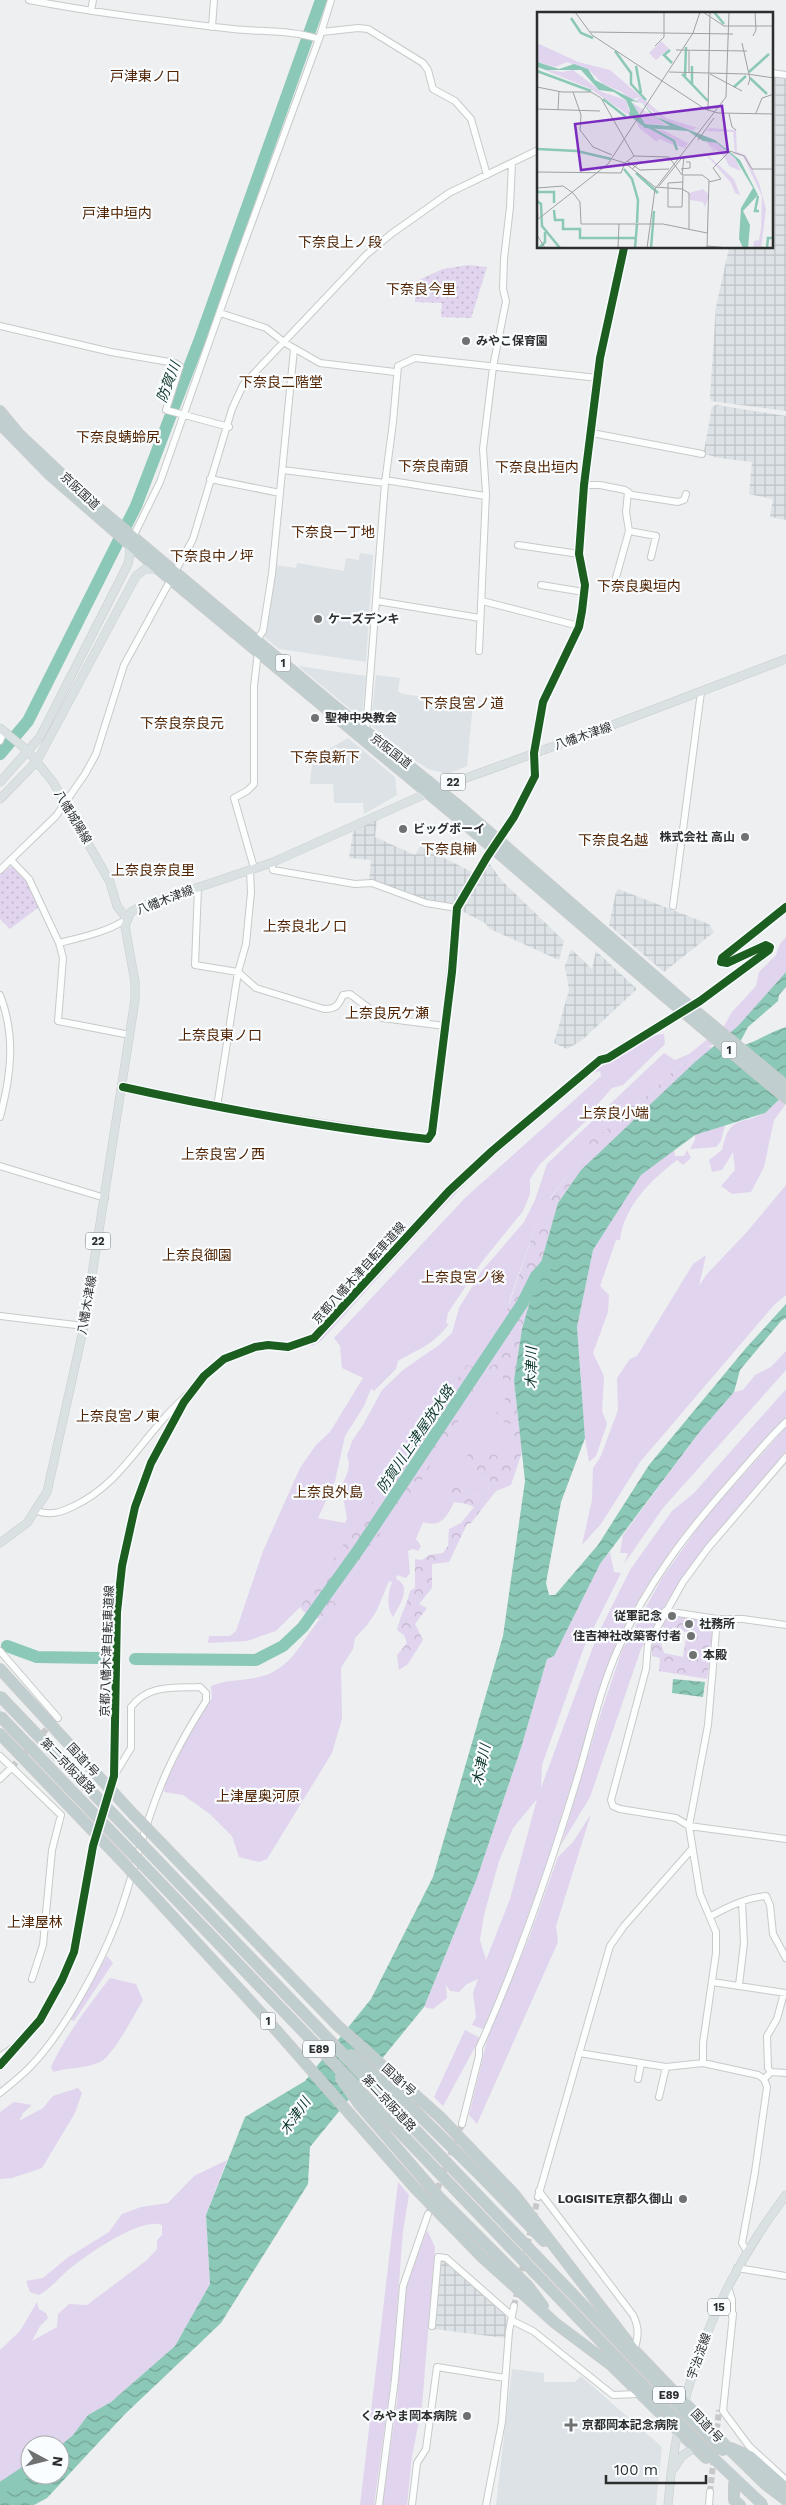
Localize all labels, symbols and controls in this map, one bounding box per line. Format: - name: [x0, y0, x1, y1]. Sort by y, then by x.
- inset map: [537, 12, 774, 249]
- district label: 戸津東ノ口: [110, 68, 180, 84]
- district label: 戸津中垣内: [82, 205, 152, 221]
- district label: 下奈良上ノ段: [298, 234, 382, 250]
- district label: 下奈良今里: [386, 281, 456, 297]
- place label: みやこ保育園: [476, 334, 548, 348]
- marker: みやこ保育園: [460, 335, 472, 347]
- water label: 防賀川: [153, 358, 184, 404]
- district label: 下奈良二階堂: [239, 374, 323, 390]
- district label: 下奈良蜻蛉尻: [76, 429, 160, 445]
- district label: 下奈良南頭: [398, 458, 468, 474]
- district label: 下奈良出垣内: [495, 459, 579, 475]
- street label: 京阪国道: [58, 470, 102, 512]
- district label: 下奈良一丁地: [291, 524, 375, 540]
- district label: 下奈良中ノ坪: [170, 548, 254, 564]
- district label: 下奈良奥垣内: [597, 578, 681, 594]
- place label: ケーズデンキ: [328, 612, 399, 626]
- marker: ケーズデンキ: [312, 613, 324, 625]
- road number: 1: [276, 654, 290, 671]
- district label: 下奈良宮ノ道: [420, 695, 504, 711]
- place label: 聖神中央教会: [325, 711, 397, 725]
- marker: 聖神中央教会: [309, 712, 321, 724]
- district label: 下奈良奈良元: [140, 715, 224, 731]
- street label: 八幡木津線: [552, 720, 614, 752]
- street label: 京阪国道: [368, 731, 414, 771]
- district label: 下奈良新下: [290, 749, 360, 765]
- road number: 22: [440, 774, 466, 790]
- street label: 八幡城陽線: [52, 788, 94, 846]
- place label: ビッグボーイ: [413, 822, 485, 836]
- marker: ビッグボーイ: [397, 823, 409, 835]
- place label: 株式会社 高山: [660, 830, 735, 844]
- marker: 株式会社 高山: [739, 831, 751, 843]
- district label: 下奈良名越: [578, 832, 648, 848]
- district label: 下奈良榊: [421, 841, 477, 857]
- district label: 上奈良奈良里: [111, 862, 195, 878]
- street label: 八幡木津線: [134, 883, 196, 917]
- district label: 上奈良北ノ口: [263, 918, 347, 934]
- district label: 上奈良尻ケ瀬: [345, 1005, 429, 1021]
- district label: 上奈良東ノ口: [178, 1027, 262, 1043]
- road number: 1: [722, 1042, 736, 1058]
- district label: 上奈良小端: [579, 1105, 649, 1121]
- district label: 上奈良宮ノ西: [181, 1146, 265, 1162]
- street label: 京都八幡木津自転車道線: [310, 1219, 408, 1327]
- road number: 22: [86, 1232, 110, 1250]
- district label: 上奈良御園: [162, 1247, 232, 1263]
- district label: 上奈良宮ノ後: [421, 1269, 505, 1285]
- street label: 八幡木津線: [75, 1274, 99, 1336]
- water label: 木津川: [523, 1345, 539, 1389]
- water label: 防賀川上津屋放水路: [373, 1381, 457, 1496]
- district label: 上奈良宮ノ東: [76, 1408, 160, 1424]
- district label: 上奈良外島: [293, 1484, 363, 1500]
- street label: 京都八幡木津自転車道線: [98, 1585, 116, 1717]
- place label: 従軍記念: [614, 1609, 662, 1623]
- marker: 従軍記念: [666, 1610, 678, 1622]
- place label: 社務所: [699, 1617, 735, 1631]
- marker: 社務所: [683, 1618, 695, 1630]
- place label: 住吉神社改築寄付者: [573, 1629, 681, 1643]
- marker: 住吉神社改築寄付者: [685, 1630, 697, 1642]
- place label: 本殿: [703, 1648, 727, 1662]
- marker: 本殿: [687, 1649, 699, 1661]
- street label: 第二京阪道路: [38, 1735, 98, 1797]
- street label: 国道1号: [64, 1740, 102, 1780]
- water label: 木津川: [469, 1741, 494, 1787]
- district label: 上津屋奥河原: [216, 1788, 300, 1804]
- district label: 上津屋林: [7, 1914, 63, 1930]
- road number: 1: [260, 2012, 276, 2030]
- road number: E89: [303, 2040, 335, 2058]
- street label: 国道1号: [379, 2061, 419, 2099]
- street label: 第二京阪道路: [359, 2072, 419, 2134]
- water label: 木津川: [276, 2093, 315, 2138]
- place label: LOGISITE京都久御山: [558, 2192, 673, 2206]
- marker: LOGISITE京都久御山: [677, 2193, 689, 2205]
- road number: 15: [708, 2298, 730, 2316]
- street label: 宇治淀線: [684, 2331, 714, 2381]
- road number: E89: [653, 2386, 685, 2404]
- street label: 国道1号: [688, 2406, 726, 2446]
- place label: くみやま岡本病院: [361, 2409, 457, 2423]
- marker: くみやま岡本病院: [461, 2410, 473, 2422]
- marker: 京都岡本記念病院: [564, 2418, 578, 2432]
- place label: 京都岡本記念病院: [582, 2418, 678, 2432]
- north arrow: [20, 2435, 70, 2485]
- scale bar: [606, 2452, 706, 2484]
- text: N: [49, 2455, 66, 2468]
- text: 100 m: [614, 2461, 658, 2479]

